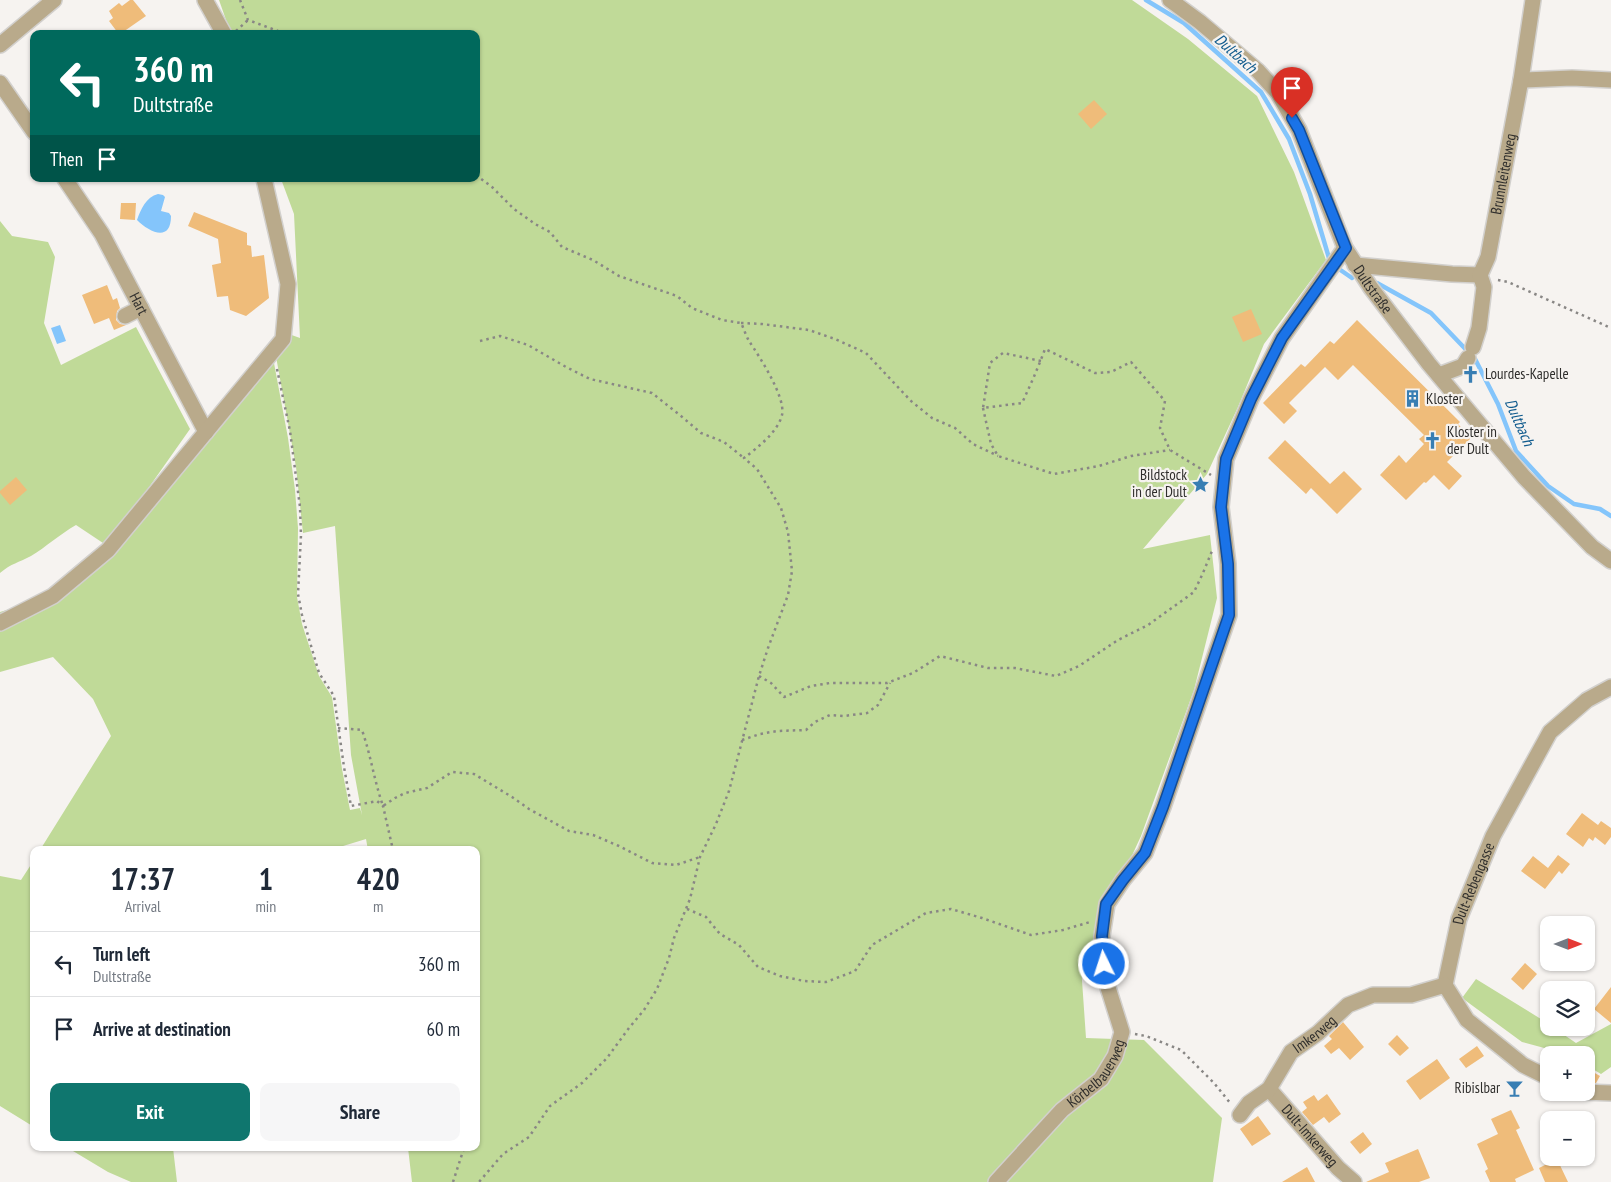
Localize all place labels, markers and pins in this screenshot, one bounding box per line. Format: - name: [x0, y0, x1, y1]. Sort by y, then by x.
- pin: [1271, 67, 1313, 118]
- church icon: Lourdes-Kapelle: [1461, 364, 1481, 384]
- place label: Lourdes-Kapelle: [1485, 364, 1569, 383]
- building icon: Kloster: [1402, 389, 1422, 409]
- place label: Kloster: [1426, 389, 1464, 408]
- place label: Kloster in der Dult: [1447, 422, 1497, 458]
- church icon: Kloster in der Dult: [1423, 431, 1443, 451]
- place label: Bildstock in der Dult: [1132, 465, 1187, 501]
- place icon: Bildstock in der Dult: [1191, 474, 1211, 494]
- place label: Ribislbar: [1455, 1078, 1501, 1097]
- bar icon: Ribislbar: [1504, 1078, 1524, 1098]

